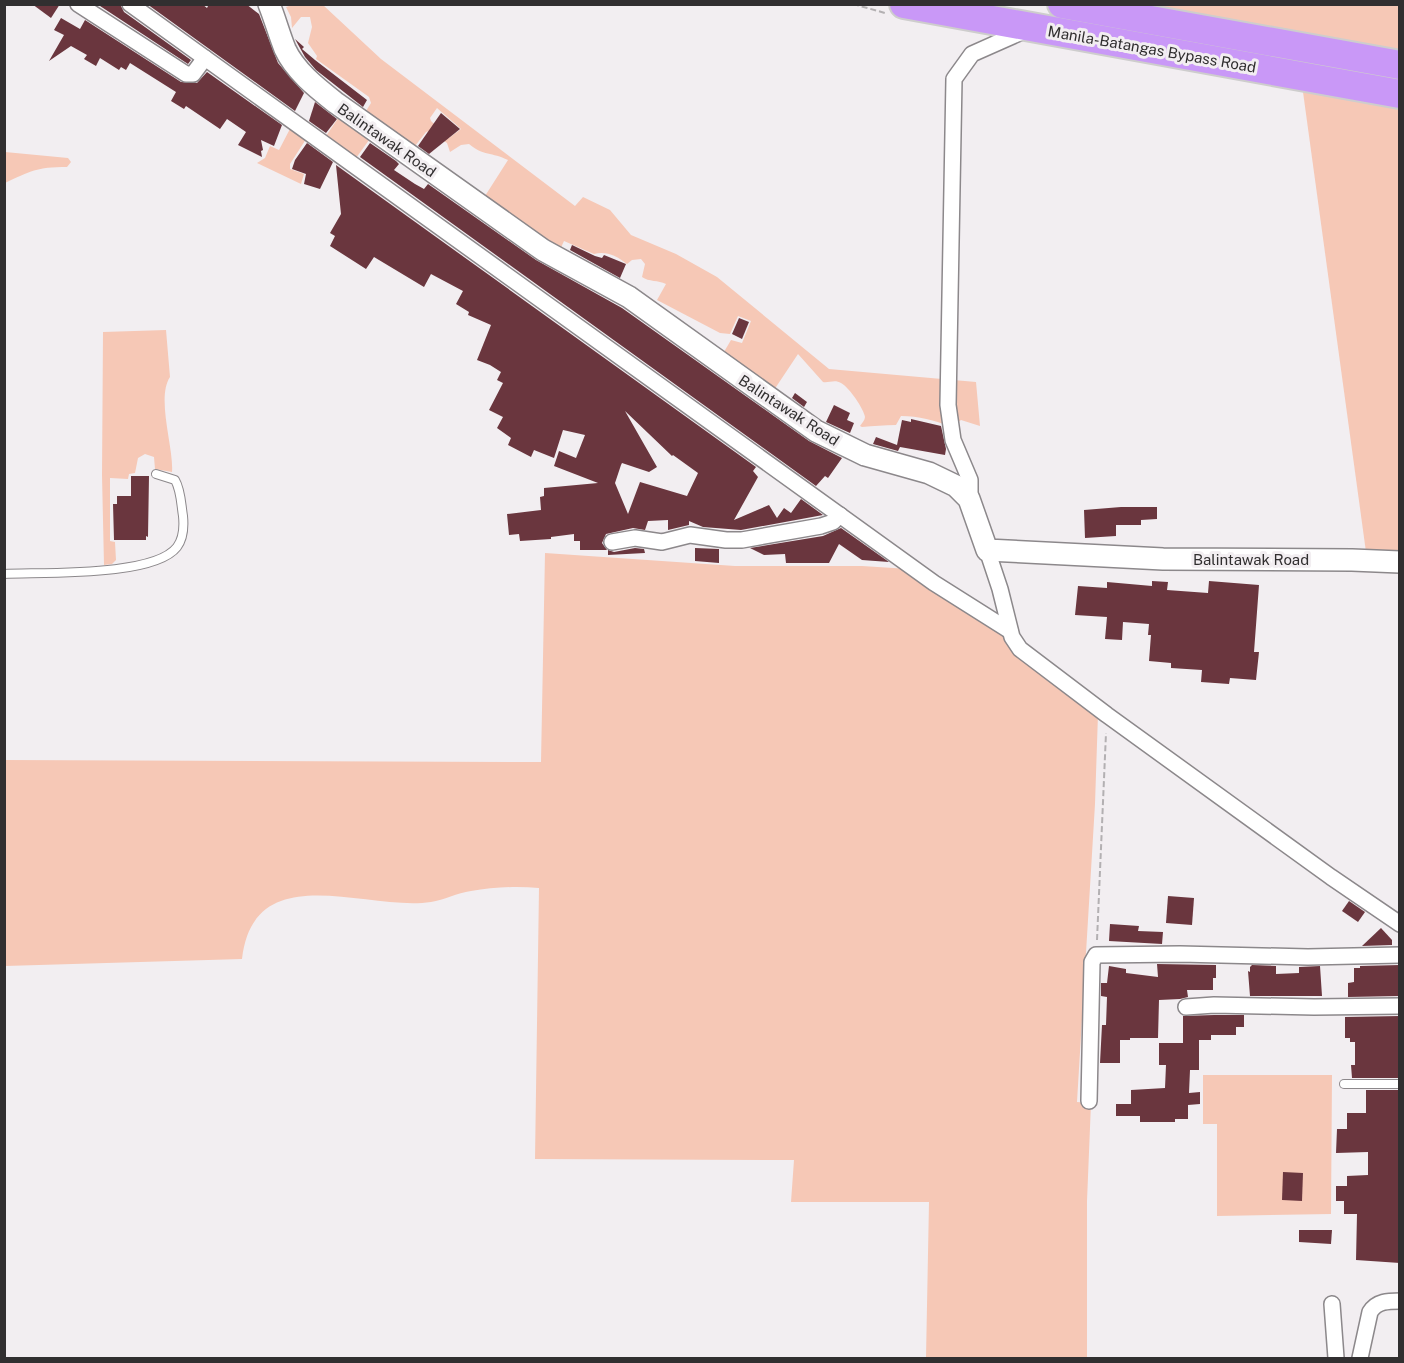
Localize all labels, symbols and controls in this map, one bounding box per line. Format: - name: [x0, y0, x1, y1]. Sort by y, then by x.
- street label: Manila-Batangas Bypass Road: [1047, 22, 1257, 76]
- street label: Balintawak Road: [335, 100, 439, 180]
- street label: Balintawak Road: [736, 371, 842, 449]
- street label: Balintawak Road: [1193, 551, 1309, 568]

